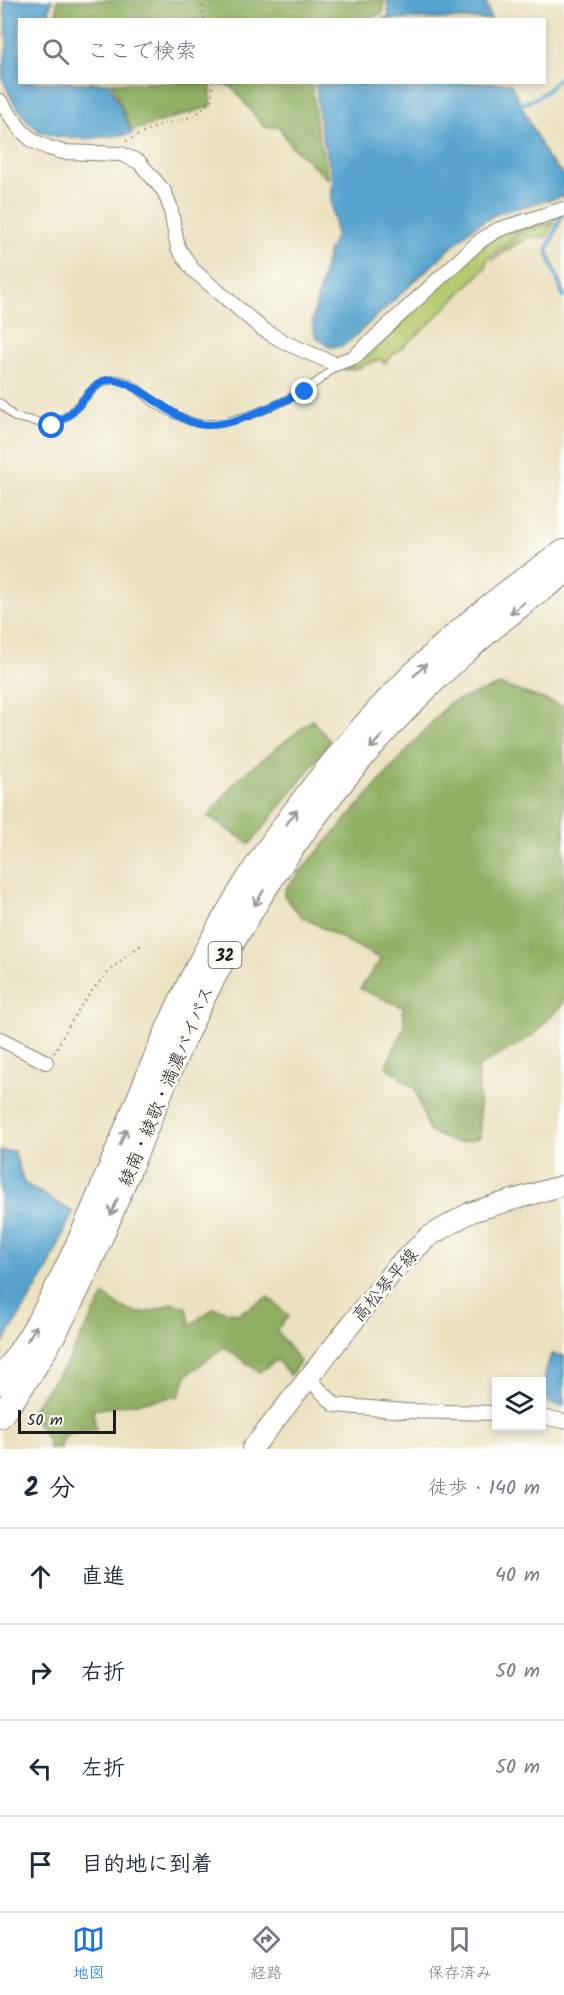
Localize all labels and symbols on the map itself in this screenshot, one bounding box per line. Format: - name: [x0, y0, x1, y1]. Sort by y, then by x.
- route end: [291, 378, 317, 404]
- route start: [38, 412, 64, 438]
- one-way arrow: [509, 602, 525, 615]
- one-way arrow: [412, 663, 427, 678]
- one-way arrow: [369, 734, 383, 749]
- one-way arrow: [286, 810, 298, 826]
- one-way arrow: [252, 889, 264, 906]
- road number: 32: [208, 942, 242, 968]
- street label: 綾南・綾歌・満濃バイパス: [112, 982, 223, 1192]
- one-way arrow: [118, 1128, 129, 1147]
- one-way arrow: [108, 1197, 119, 1215]
- street label: 高松琴平線: [346, 1243, 427, 1329]
- one-way arrow: [26, 1325, 38, 1342]
- scale bar: [18, 1407, 116, 1434]

